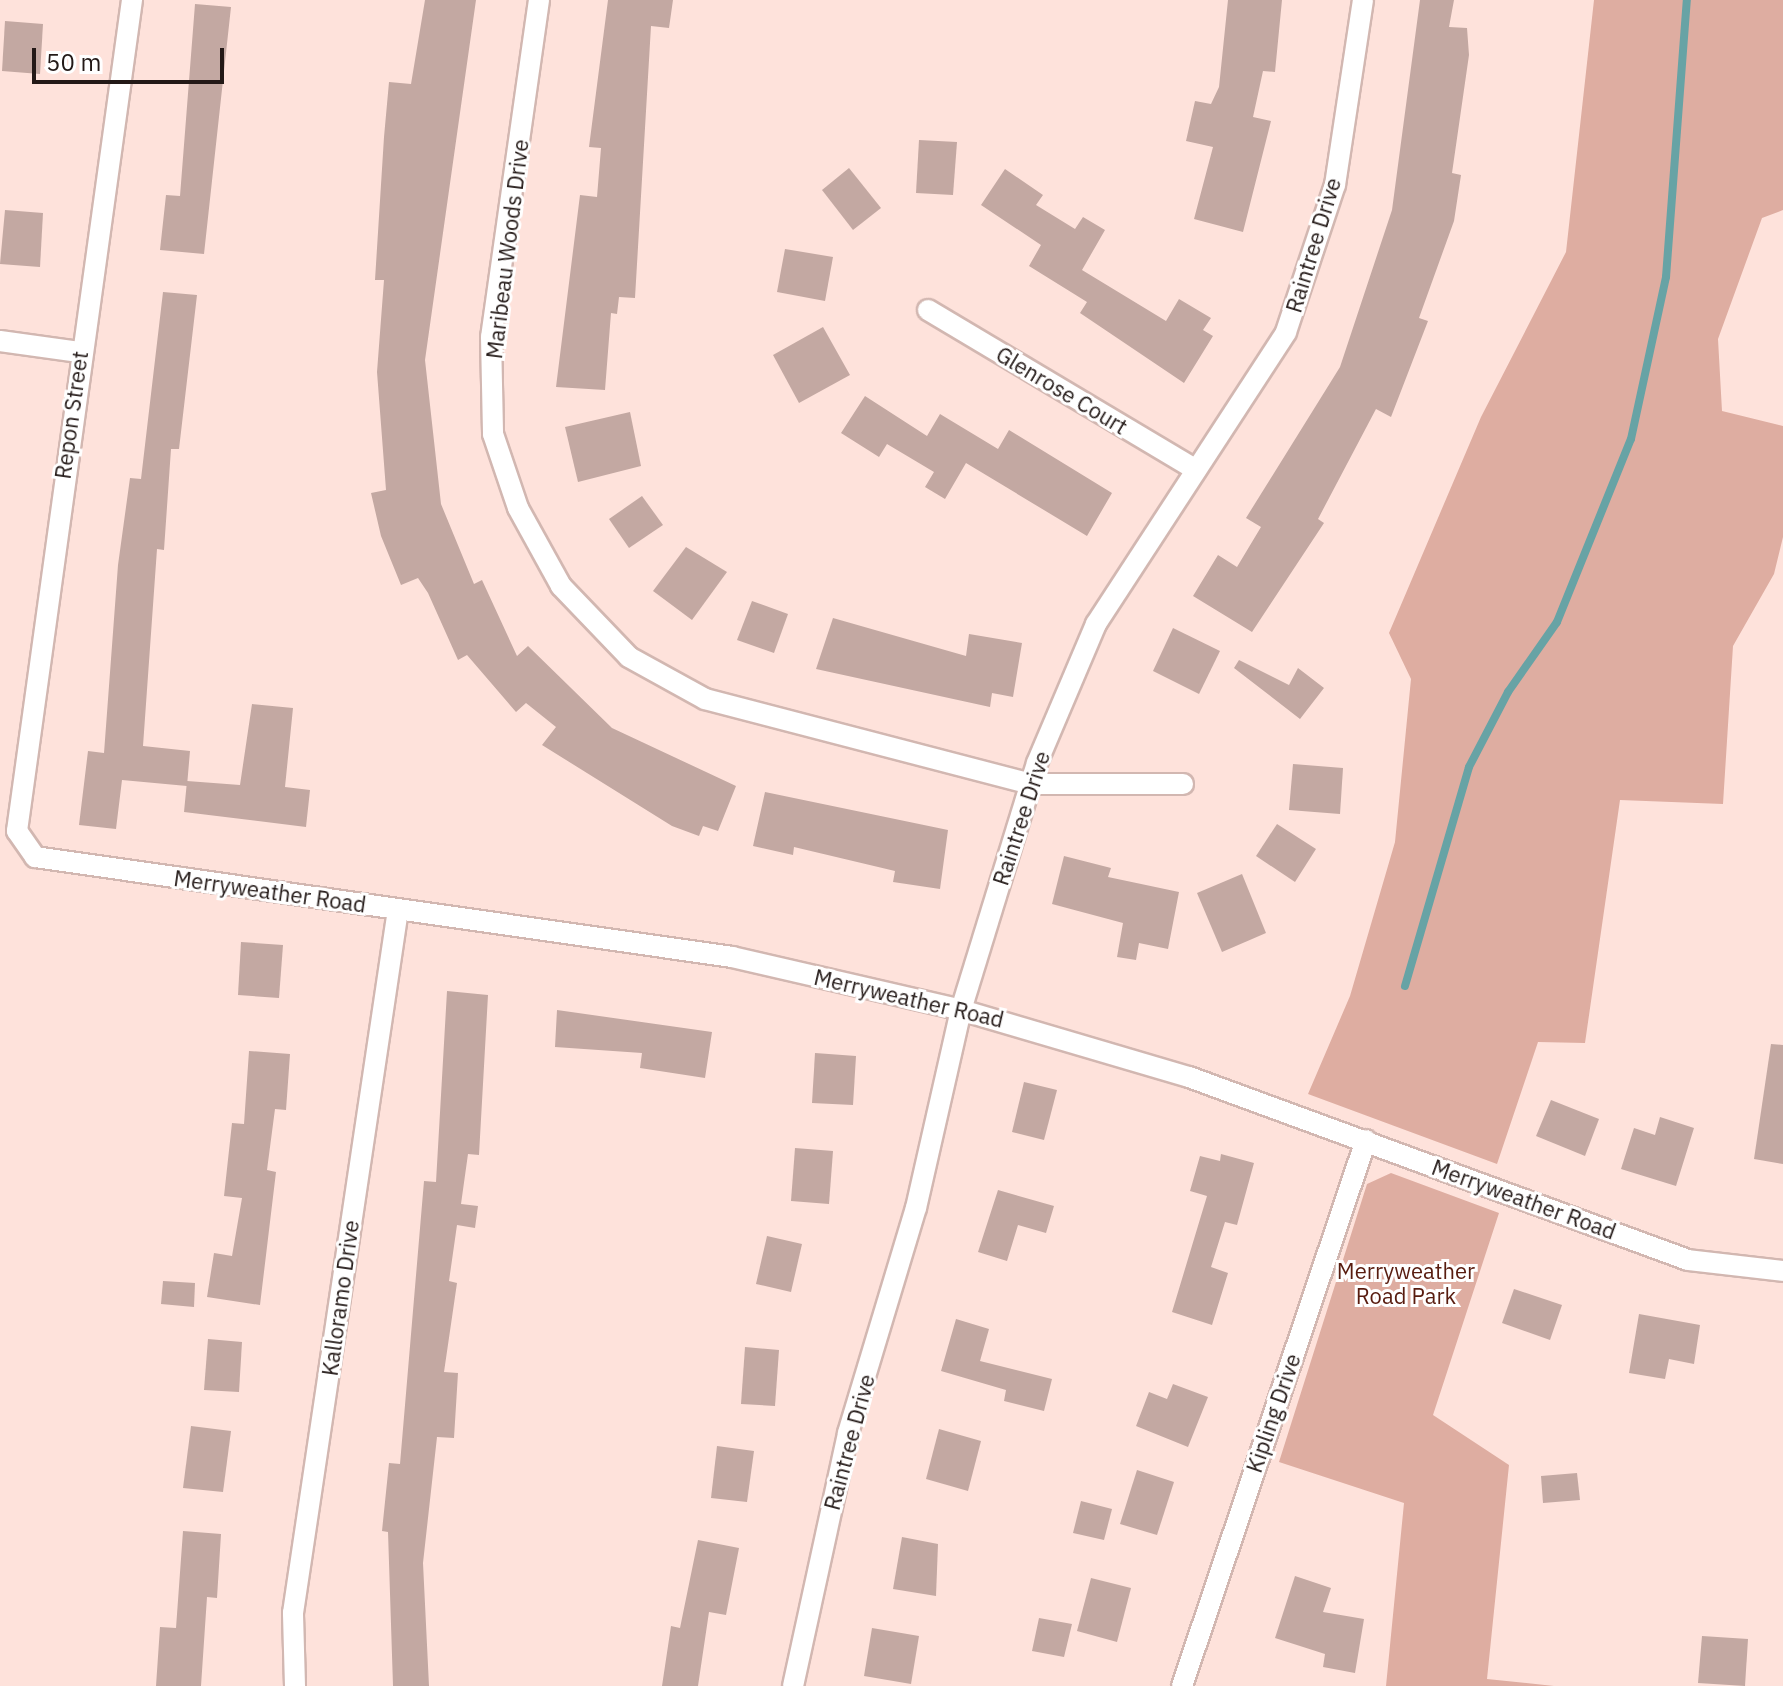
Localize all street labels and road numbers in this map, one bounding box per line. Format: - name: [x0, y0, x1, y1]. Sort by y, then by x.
- street label: Maribeau Woods Drive: [480, 138, 534, 360]
- street label: Raintree Drive: [1280, 174, 1346, 316]
- street label: Glenrose Court: [992, 340, 1132, 440]
- street label: Repon Street: [49, 349, 93, 481]
- street label: Raintree Drive: [987, 747, 1055, 889]
- street label: Merryweather Road: [172, 864, 368, 918]
- street label: Merryweather Road: [811, 963, 1007, 1033]
- street label: Merryweather Road: [1428, 1153, 1620, 1245]
- street label: Kalloramo Drive: [316, 1218, 364, 1378]
- street label: Kipling Drive: [1240, 1350, 1306, 1476]
- street label: Raintree Drive: [818, 1371, 880, 1513]

